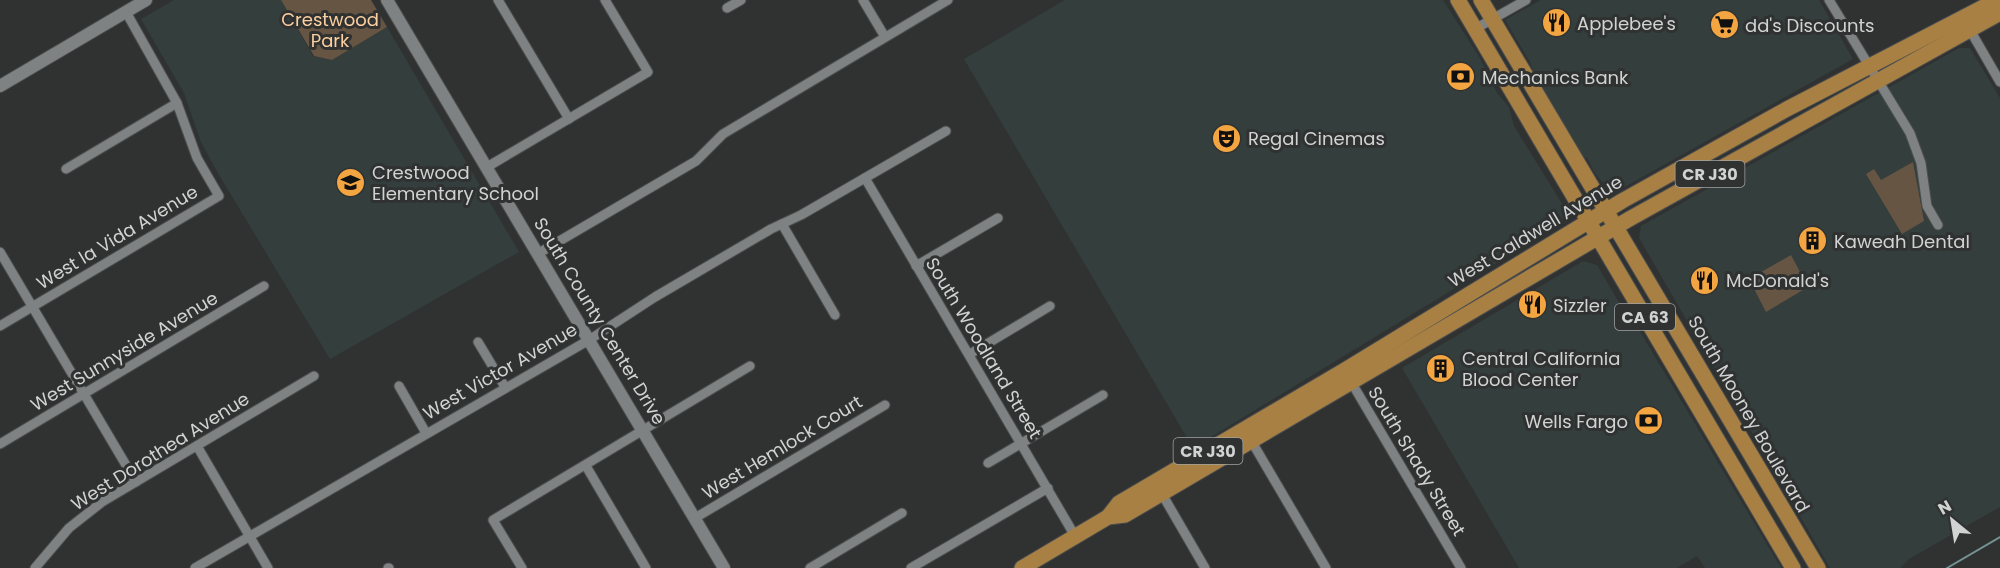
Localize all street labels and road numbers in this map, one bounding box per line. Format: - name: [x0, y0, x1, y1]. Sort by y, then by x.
- road number: CR J30: [1676, 161, 1744, 187]
- street label: West Caldwell Avenue: [1443, 169, 1627, 293]
- street label: West la Vida Avenue: [32, 179, 202, 295]
- street label: South County Center Drive: [528, 213, 672, 429]
- street label: South Woodland Street: [920, 253, 1048, 443]
- street label: West Sunnyside Avenue: [26, 285, 222, 417]
- road number: CA 63: [1615, 304, 1675, 330]
- street label: South Mooney Boulevard: [1682, 311, 1816, 517]
- street label: West Victor Avenue: [418, 317, 582, 425]
- street label: South Shady Street: [1362, 381, 1472, 541]
- street label: West Dorothea Avenue: [66, 386, 254, 516]
- street label: West Hemlock Court: [697, 389, 867, 505]
- road number: CR J30: [1174, 438, 1242, 464]

